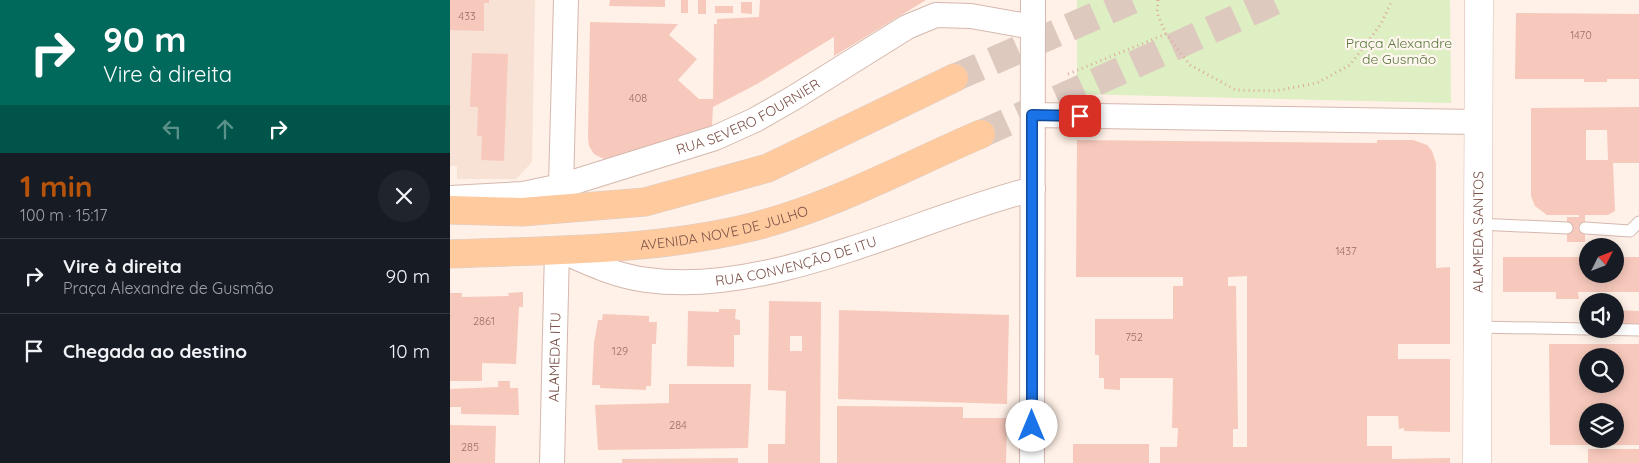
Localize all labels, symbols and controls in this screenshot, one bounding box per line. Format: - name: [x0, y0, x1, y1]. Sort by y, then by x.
- house number: 433: [458, 9, 476, 23]
- text: 90 m: [103, 17, 186, 61]
- icon: right: [20, 20, 85, 85]
- house number: 1470: [1570, 28, 1592, 42]
- park label: Praça Alexandre de Gusmão: [1346, 34, 1452, 68]
- text: Vire à direita: [103, 60, 232, 88]
- street label: RUA SEVERO FOURNIER: [674, 75, 823, 159]
- house number: 408: [629, 91, 647, 105]
- pin: [1059, 95, 1101, 137]
- icon: arrive: [1066, 102, 1094, 130]
- icon: left: [158, 115, 186, 143]
- icon: ahead: [211, 115, 239, 143]
- icon: right: [264, 115, 292, 143]
- text: 1 min: [20, 167, 93, 205]
- button: close: [378, 170, 430, 222]
- street label: ALAMEDA SANTOS: [1469, 171, 1487, 293]
- street label: AVENIDA NOVE DE JULHO: [639, 201, 811, 254]
- text: 100 m · 15:17: [20, 205, 108, 225]
- street label: RUA CONVENÇÃO DE ITU: [714, 232, 879, 290]
- north arrow: [1579, 238, 1624, 282]
- map controls: [1579, 238, 1624, 448]
- house number: 1437: [1335, 244, 1357, 258]
- text: Vire à direita: [63, 254, 182, 278]
- icon: right: [20, 262, 48, 290]
- text: 90 m: [386, 264, 430, 288]
- text: Praça Alexandre de Gusmão: [63, 278, 274, 298]
- button: sound: [1579, 293, 1624, 338]
- street label: ALAMEDA ITU: [544, 312, 565, 402]
- house number: 2861: [473, 314, 495, 328]
- house number: 752: [1125, 330, 1143, 344]
- icon: arrive: [20, 337, 48, 365]
- text: Chegada ao destino: [63, 339, 247, 363]
- text: 10 m: [389, 339, 430, 363]
- house number: 129: [612, 344, 628, 358]
- button: search: [1579, 348, 1624, 393]
- position arrow: [1005, 399, 1057, 451]
- button: layers: [1579, 403, 1624, 448]
- house number: 284: [669, 418, 687, 432]
- house number: 285: [461, 440, 479, 454]

